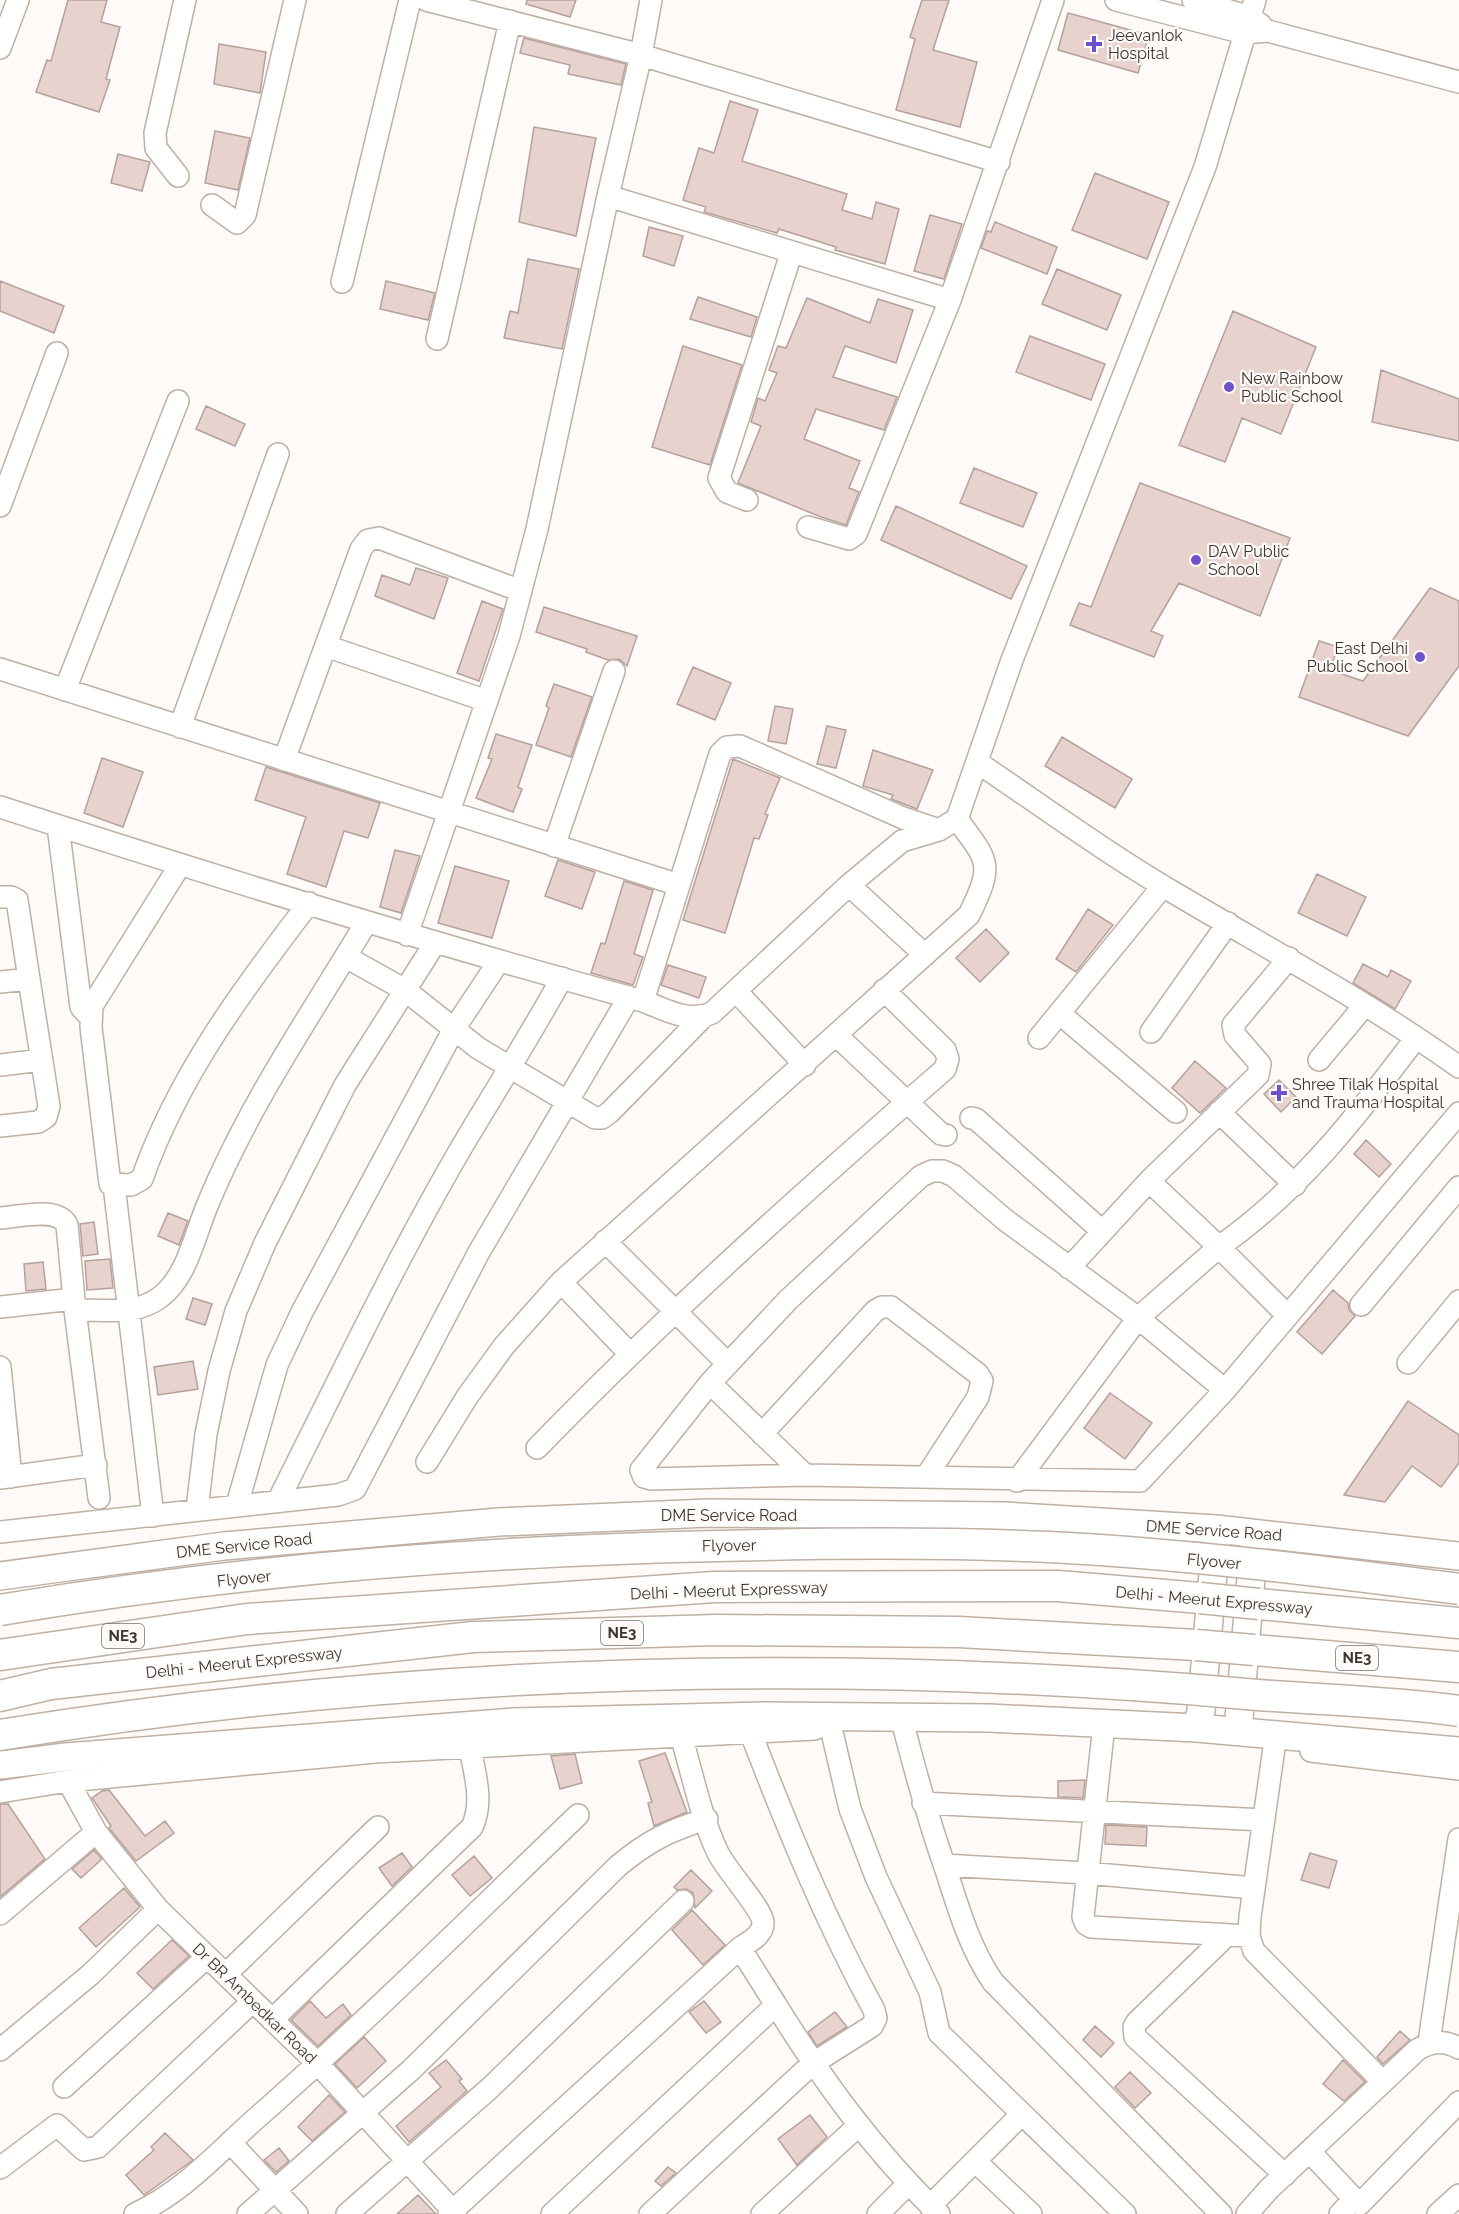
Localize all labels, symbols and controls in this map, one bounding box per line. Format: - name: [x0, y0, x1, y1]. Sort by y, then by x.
- place label: Jeevanlok Hospital: [1108, 26, 1183, 63]
- marker: Jeevanlok Hospital: [1085, 35, 1103, 53]
- place label: New Rainbow Public School: [1241, 369, 1343, 406]
- marker: New Rainbow Public School: [1222, 380, 1236, 394]
- place label: DAV Public School: [1208, 542, 1289, 579]
- marker: DAV Public School: [1189, 553, 1203, 567]
- place label: East Delhi Public School: [1307, 639, 1409, 676]
- marker: East Delhi Public School: [1413, 650, 1427, 664]
- place label: Shree Tilak Hospital and Trauma Hospital: [1292, 1075, 1445, 1112]
- marker: Shree Tilak Hospital and Trauma Hospital: [1270, 1084, 1288, 1102]
- street label: DME Service Road: [661, 1506, 797, 1525]
- street label: DME Service Road: [1145, 1516, 1283, 1545]
- street label: DME Service Road: [175, 1529, 313, 1562]
- street label: Flyover: [702, 1536, 757, 1555]
- street label: Flyover: [1186, 1550, 1242, 1573]
- street label: Flyover: [216, 1566, 272, 1591]
- street label: Delhi - Meerut Expressway: [630, 1578, 829, 1603]
- street label: Delhi - Meerut Expressway: [1115, 1582, 1314, 1619]
- road number: NE3: [601, 1621, 643, 1645]
- road number: NE3: [102, 1624, 144, 1648]
- street label: Delhi - Meerut Expressway: [145, 1643, 344, 1682]
- road number: NE3: [1336, 1646, 1378, 1670]
- street label: Dr BR Ambedkar Road: [189, 1939, 321, 2068]

